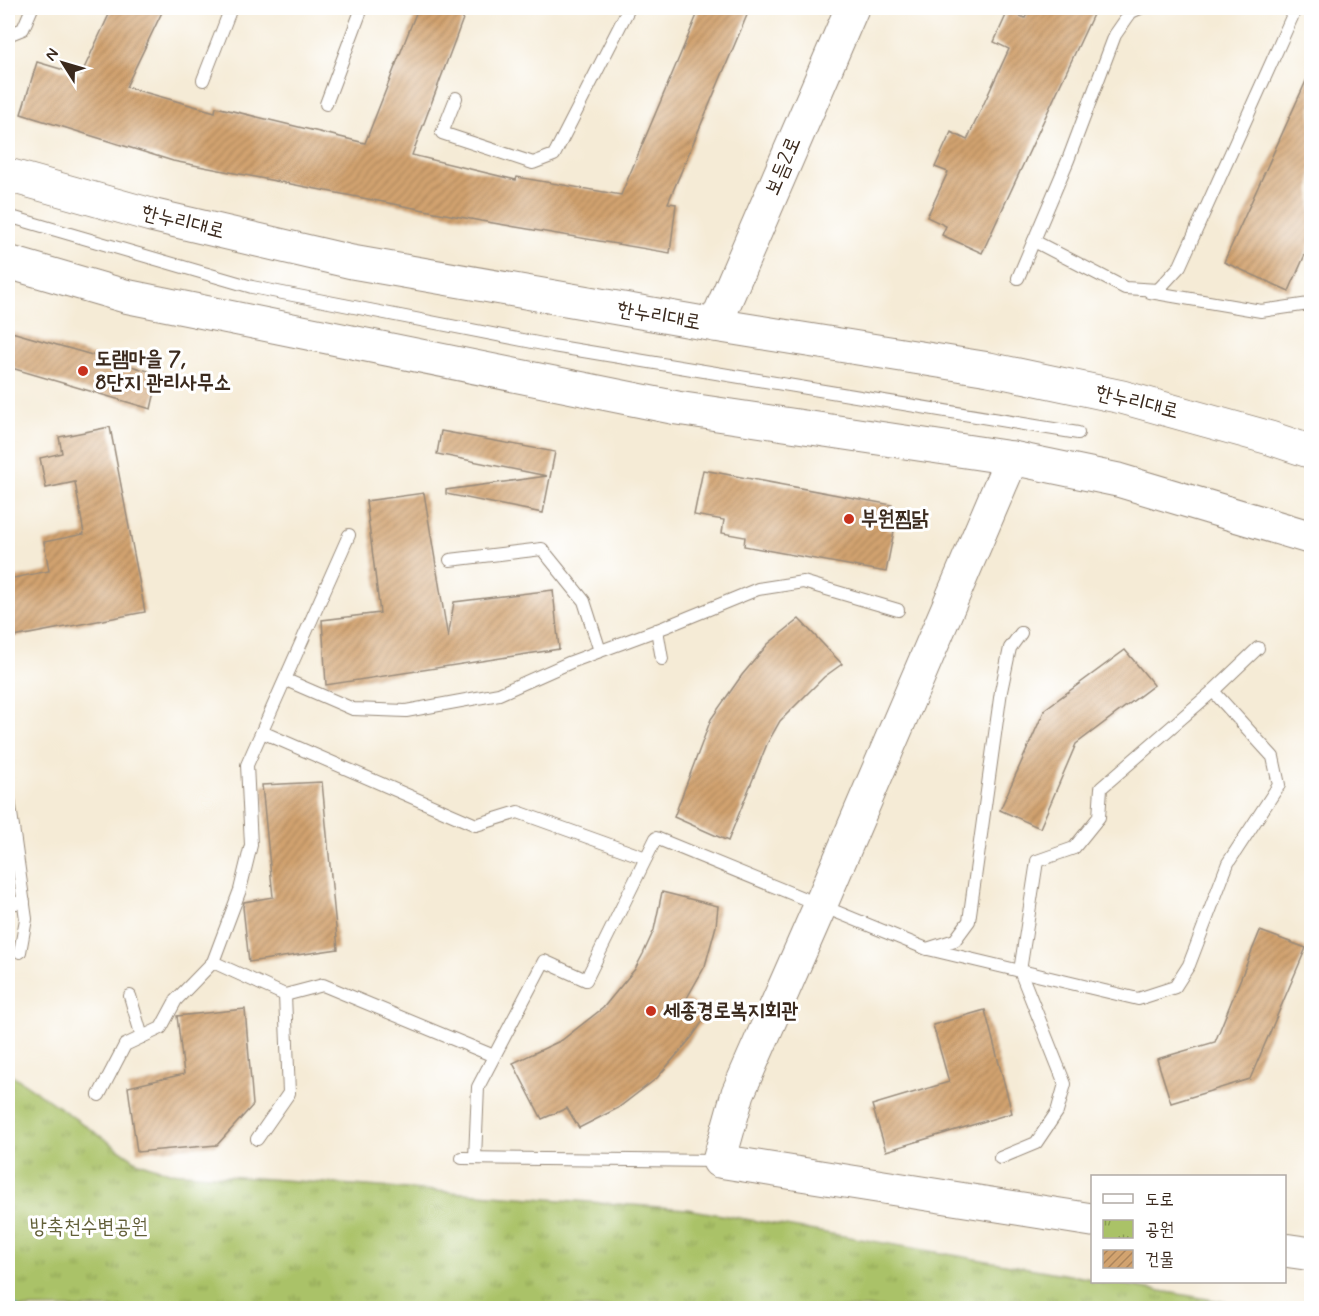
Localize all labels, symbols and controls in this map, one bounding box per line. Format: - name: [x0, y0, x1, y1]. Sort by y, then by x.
- north arrow: [33, 33, 93, 93]
- text: N: [41, 44, 64, 65]
- street label: 보듬2로: [758, 132, 808, 200]
- street label: 한누리대로: [139, 198, 227, 246]
- street label: 한누리대로: [615, 295, 703, 337]
- place label: 도램마을 7, 8단지 관리사무소: [95, 345, 231, 397]
- marker: 도램마을 7, 8단지 관리사무소: [76, 364, 90, 378]
- street label: 한누리대로: [1093, 378, 1181, 426]
- place label: 부원찜닭: [861, 505, 929, 533]
- marker: 부원찜닭: [842, 512, 856, 526]
- place label: 세종경로복지회관: [663, 997, 798, 1025]
- marker: 세종경로복지회관: [644, 1004, 658, 1018]
- legend: [1091, 1175, 1286, 1283]
- text: 도로: [1145, 1188, 1174, 1212]
- park label: 방축천수변공원: [30, 1213, 148, 1241]
- text: 공원: [1145, 1218, 1174, 1242]
- text: 건물: [1145, 1248, 1174, 1272]

